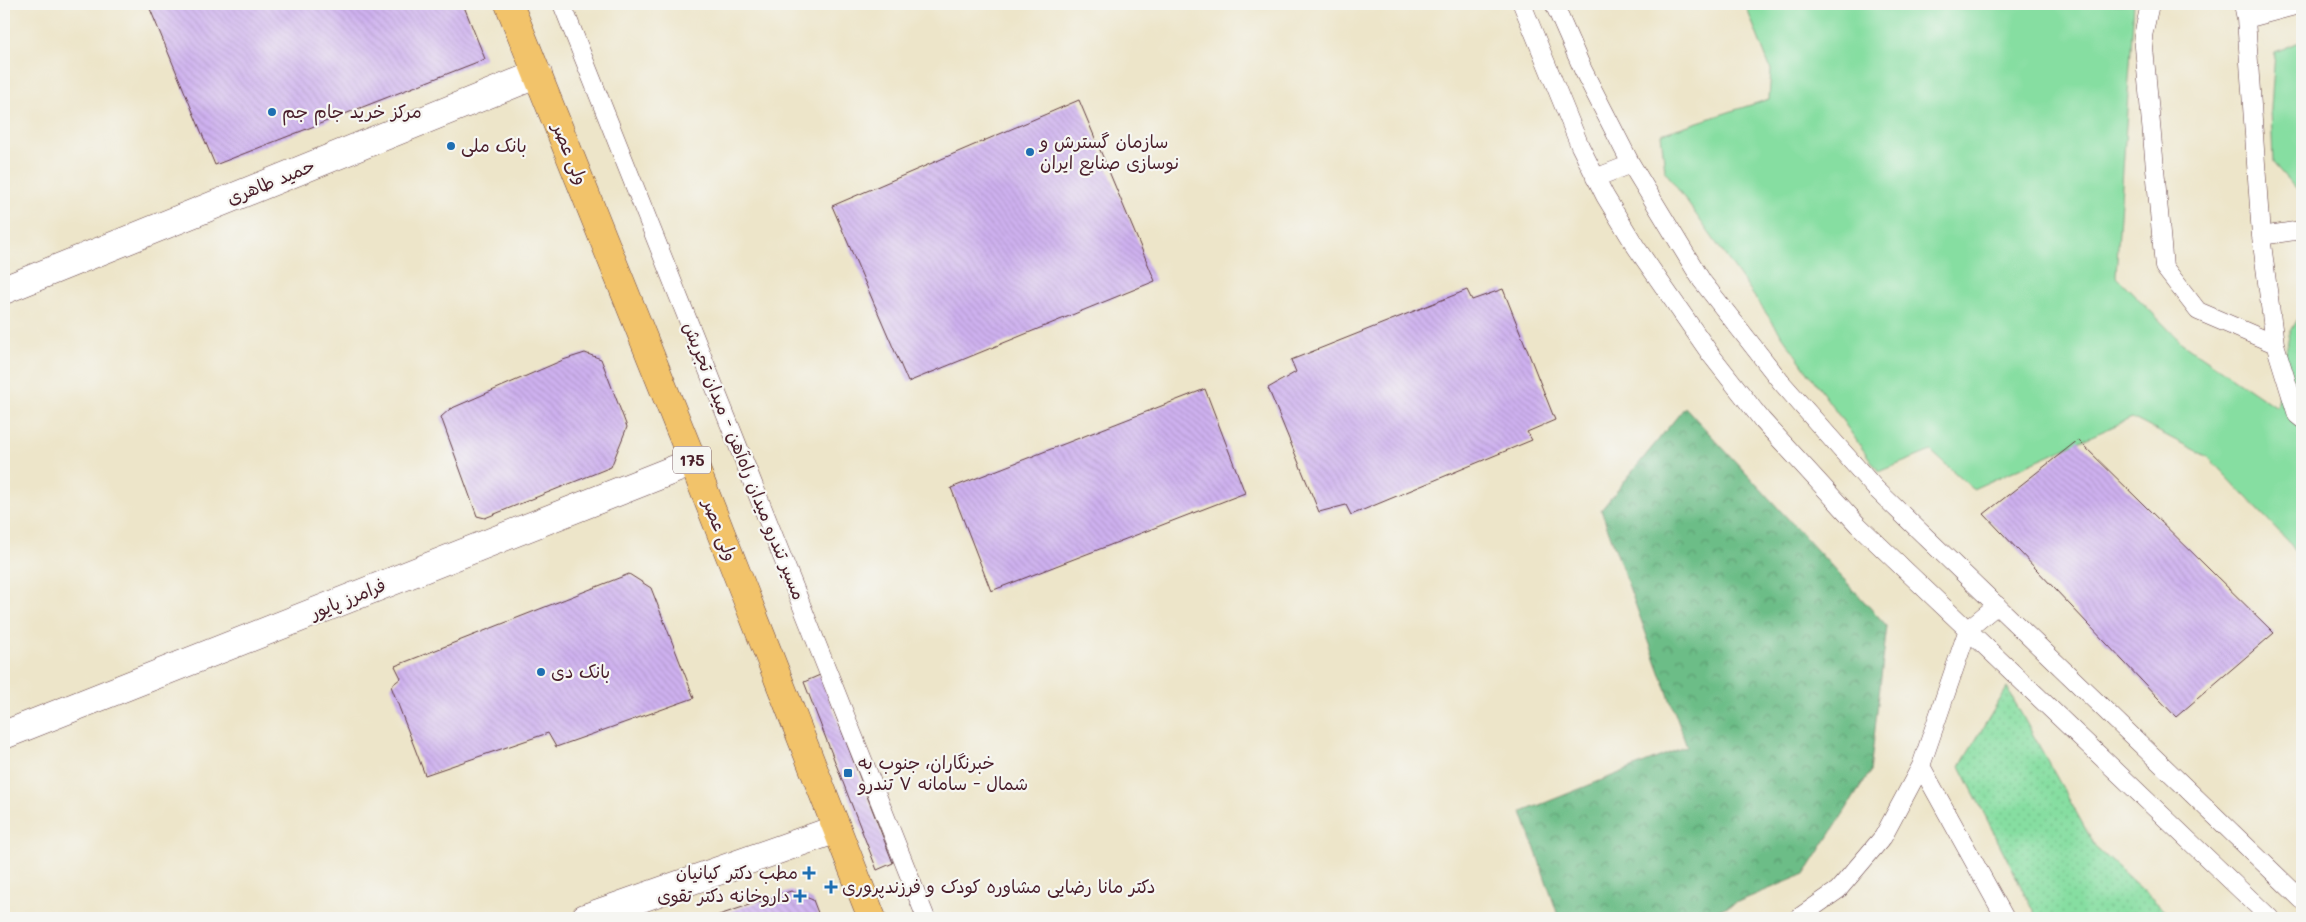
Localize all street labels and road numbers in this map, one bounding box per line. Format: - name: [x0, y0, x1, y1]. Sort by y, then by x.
- street label: ولی عصر: [547, 117, 594, 188]
- street label: حمید طاهری: [223, 153, 318, 210]
- street label: مسیر تندرو میدان راه‌آهن - میدان تجریش: [678, 318, 812, 603]
- road number: 175: [673, 446, 711, 474]
- street label: ولی عصر: [697, 493, 744, 564]
- street label: فرامرز پایور: [304, 572, 389, 626]

